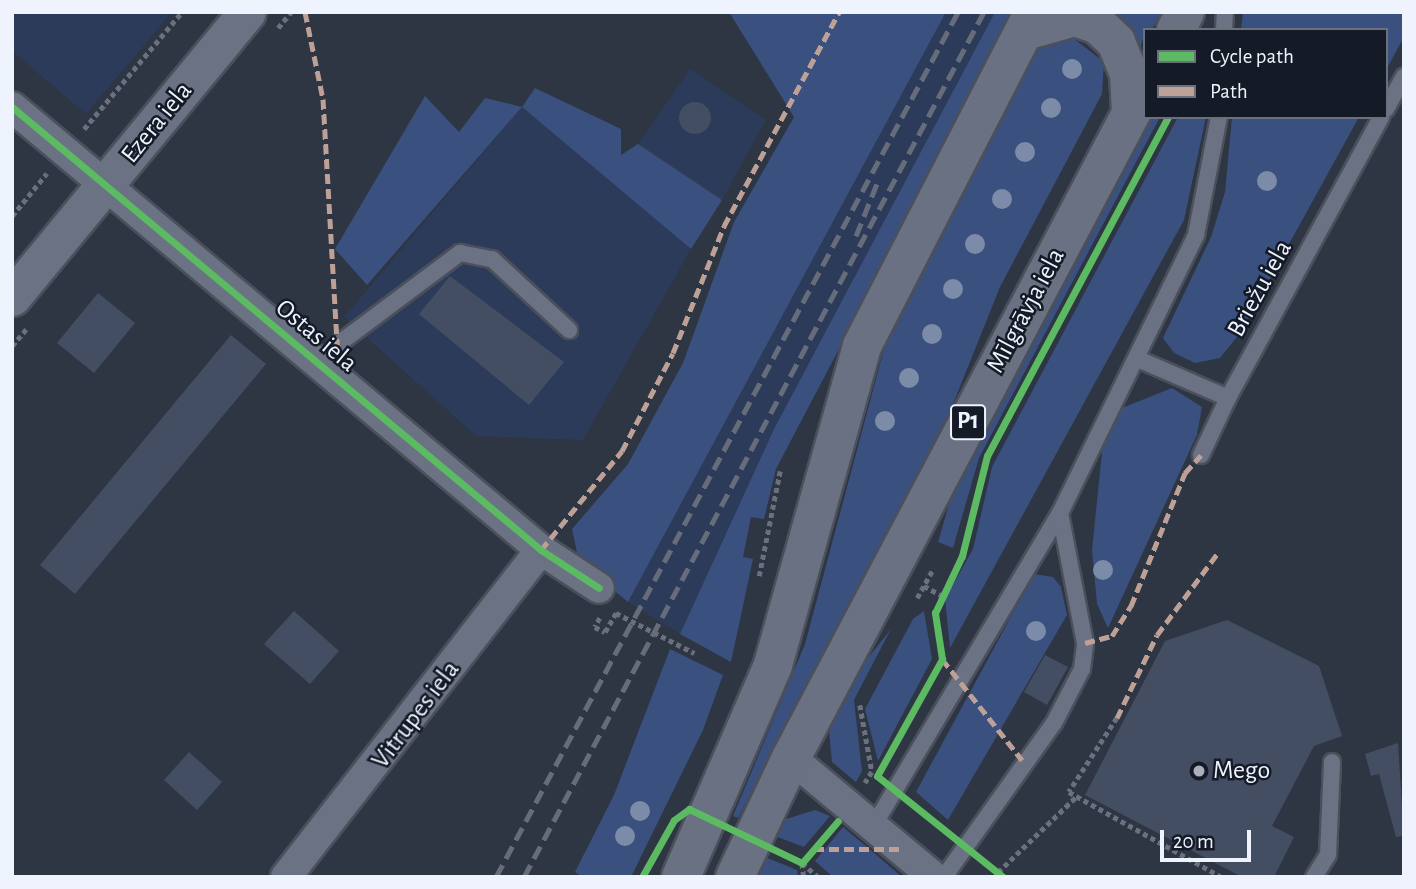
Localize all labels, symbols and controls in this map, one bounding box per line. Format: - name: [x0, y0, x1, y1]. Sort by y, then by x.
- legend: [1143, 28, 1388, 119]
- text: Cycle path: [1210, 46, 1294, 67]
- street label: Ezera iela: [115, 76, 199, 170]
- text: Path: [1210, 81, 1248, 102]
- street label: Briežu iela: [1221, 235, 1299, 343]
- street label: Mīlgrāvja iela: [980, 243, 1072, 379]
- street label: Ostas iela: [269, 293, 363, 379]
- road number: P1: [949, 402, 987, 442]
- street label: Vitrupes iela: [365, 655, 467, 775]
- place label: Mego: [1213, 755, 1270, 787]
- marker: Mego: [1191, 763, 1207, 779]
- scale bar: [1164, 816, 1255, 860]
- text: 20 m: [1173, 831, 1214, 852]

